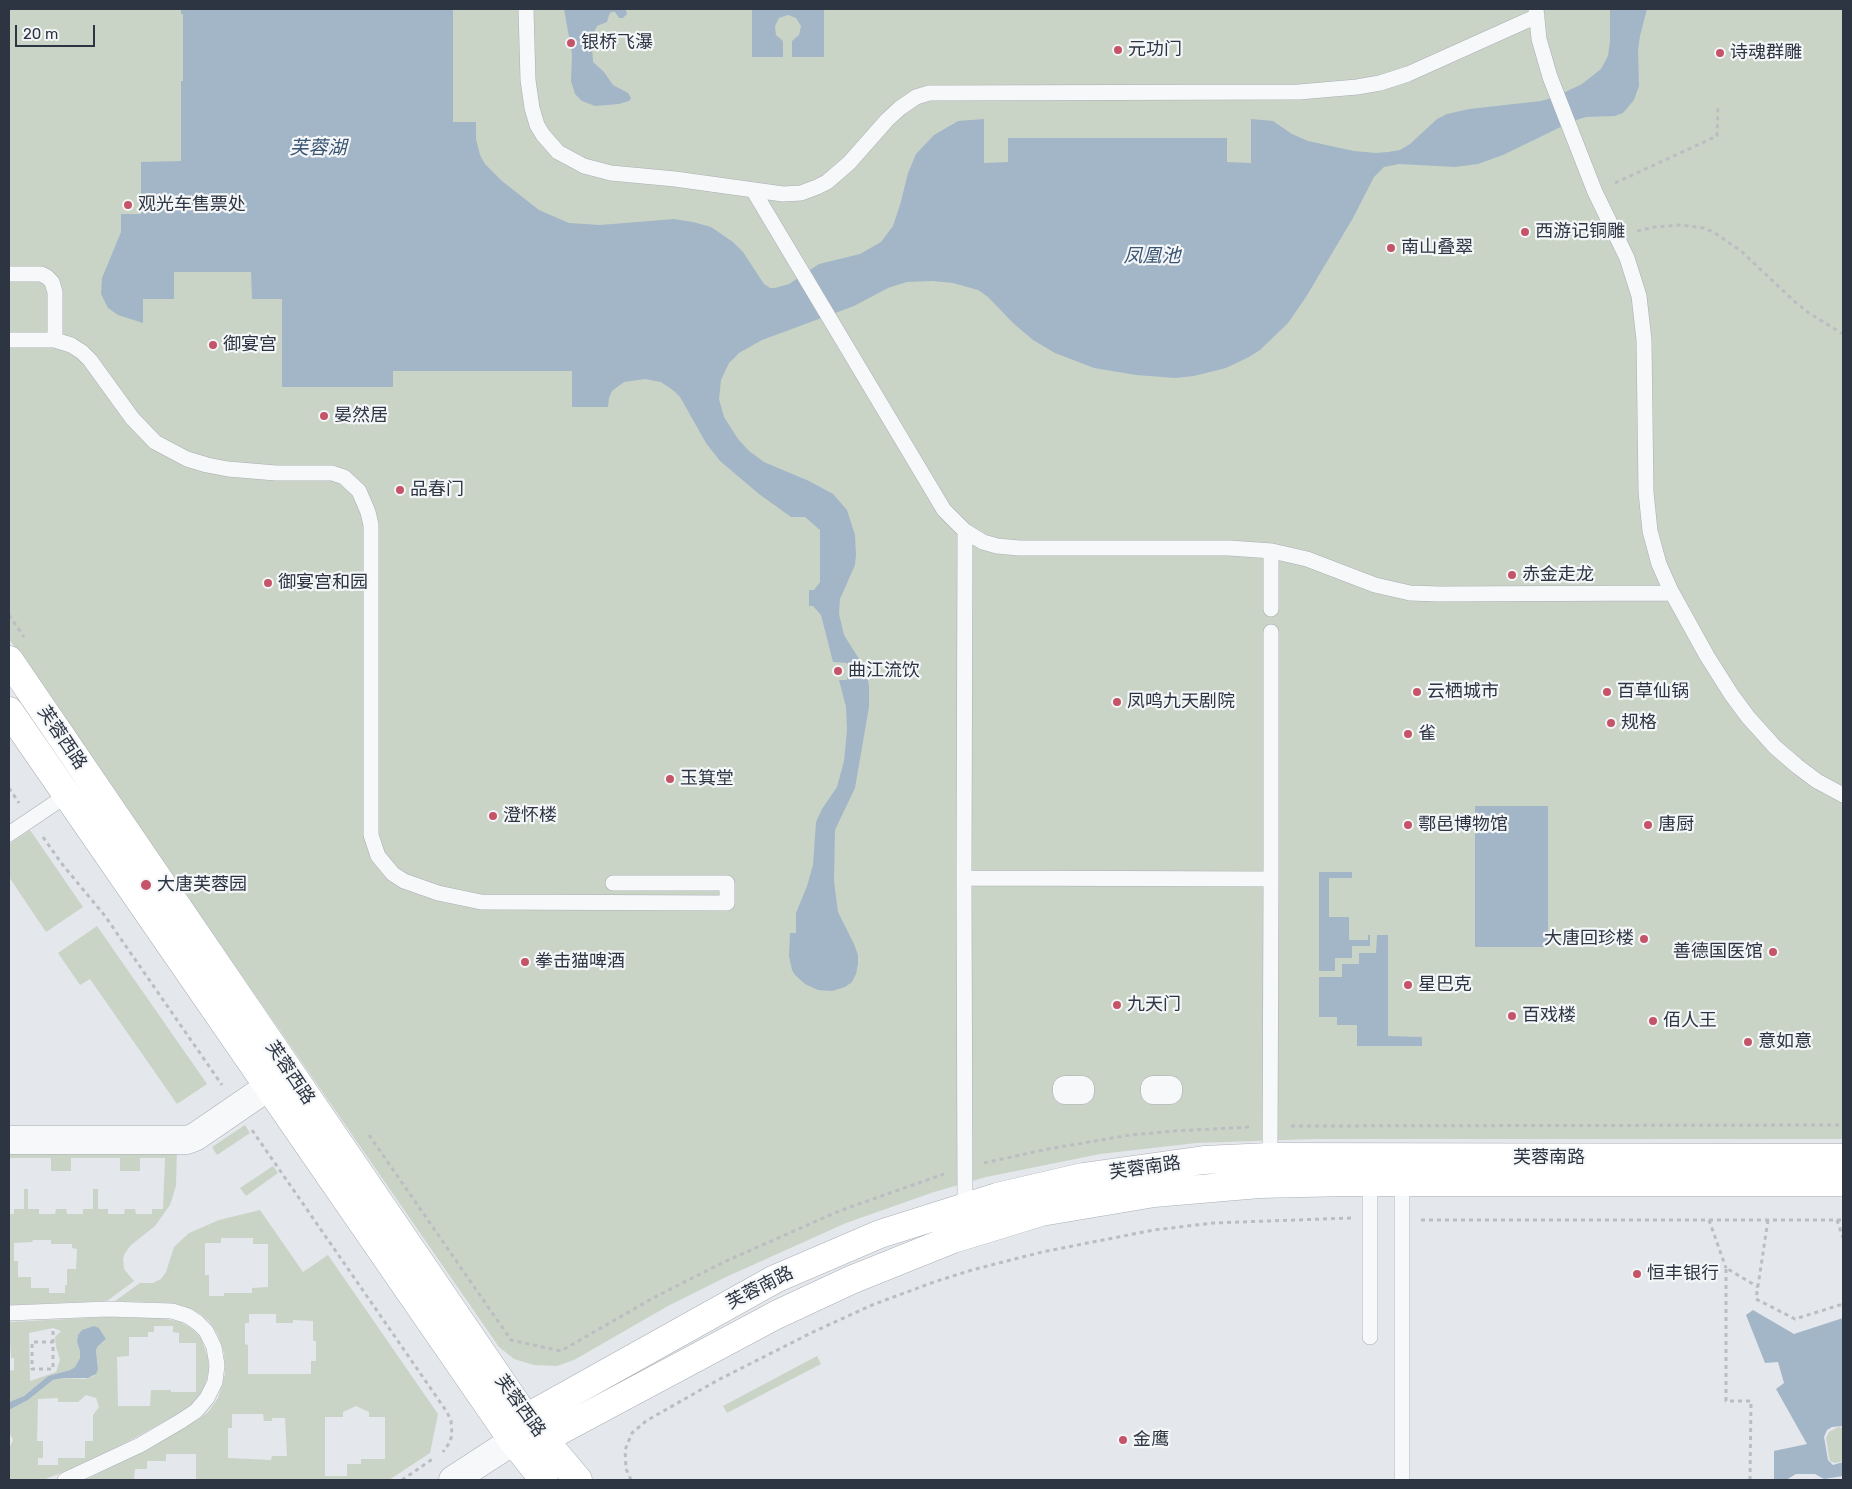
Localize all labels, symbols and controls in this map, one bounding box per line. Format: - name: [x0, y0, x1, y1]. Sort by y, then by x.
- scale bar: [18, 15, 98, 47]
- text: 20 m: [23, 25, 58, 43]
- place label: 银桥飞瀑: [581, 32, 653, 54]
- marker: 银桥飞瀑: [565, 37, 577, 49]
- place label: 元功门: [1128, 39, 1182, 61]
- place label: 诗魂群雕: [1730, 42, 1802, 64]
- marker: 元功门: [1112, 44, 1124, 56]
- marker: 诗魂群雕: [1714, 47, 1726, 59]
- water label: 芙蓉湖: [290, 138, 346, 160]
- place label: 观光车售票处: [138, 194, 246, 216]
- marker: 观光车售票处: [122, 199, 134, 211]
- place label: 西游记铜雕: [1535, 221, 1625, 243]
- marker: 西游记铜雕: [1519, 226, 1531, 238]
- place label: 南山叠翠: [1401, 237, 1473, 259]
- marker: 南山叠翠: [1385, 242, 1397, 254]
- water label: 凤凰池: [1124, 246, 1180, 268]
- place label: 御宴宫: [223, 334, 277, 356]
- marker: 御宴宫: [207, 339, 219, 351]
- place label: 晏然居: [334, 405, 388, 427]
- marker: 晏然居: [318, 410, 330, 422]
- place label: 品春门: [410, 479, 464, 501]
- marker: 品春门: [394, 484, 406, 496]
- place label: 赤金走龙: [1522, 564, 1594, 586]
- marker: 赤金走龙: [1506, 569, 1518, 581]
- place label: 御宴宫和园: [278, 572, 368, 594]
- marker: 御宴宫和园: [262, 577, 274, 589]
- place label: 曲江流饮: [848, 660, 920, 682]
- marker: 曲江流饮: [832, 665, 844, 677]
- place label: 云栖城市: [1427, 681, 1499, 703]
- place label: 百草仙锅: [1617, 681, 1689, 703]
- marker: 云栖城市: [1411, 686, 1423, 698]
- marker: 百草仙锅: [1601, 686, 1613, 698]
- place label: 凤鸣九天剧院: [1127, 691, 1235, 713]
- marker: 凤鸣九天剧院: [1111, 696, 1123, 708]
- street label: 芙蓉西路: [33, 702, 91, 774]
- place label: 规格: [1621, 712, 1657, 734]
- marker: 规格: [1605, 717, 1617, 729]
- place label: 雀: [1418, 723, 1436, 745]
- marker: 雀: [1402, 728, 1414, 740]
- place label: 玉箕堂: [680, 768, 734, 790]
- marker: 玉箕堂: [664, 773, 676, 785]
- place label: 澄怀楼: [503, 805, 557, 827]
- marker: 澄怀楼: [487, 810, 499, 822]
- place label: 鄠邑博物馆: [1418, 814, 1508, 836]
- place label: 唐厨: [1658, 814, 1694, 836]
- marker: 鄠邑博物馆: [1402, 819, 1414, 831]
- marker: 唐厨: [1642, 819, 1654, 831]
- place label: 大唐芙蓉园: [157, 874, 247, 896]
- marker: 大唐芙蓉园: [139, 878, 153, 892]
- place label: 大唐回珍楼: [1544, 928, 1634, 950]
- marker: 大唐回珍楼: [1638, 933, 1650, 945]
- place label: 善德国医馆: [1673, 941, 1763, 963]
- marker: 善德国医馆: [1767, 946, 1779, 958]
- place label: 拳击猫啤酒: [535, 951, 625, 973]
- marker: 拳击猫啤酒: [519, 956, 531, 968]
- place label: 星巴克: [1418, 974, 1472, 996]
- marker: 星巴克: [1402, 979, 1414, 991]
- place label: 九天门: [1127, 994, 1181, 1016]
- marker: 九天门: [1111, 999, 1123, 1011]
- place label: 百戏楼: [1522, 1005, 1576, 1027]
- marker: 百戏楼: [1506, 1010, 1518, 1022]
- place label: 佰人王: [1663, 1010, 1717, 1032]
- marker: 佰人王: [1647, 1015, 1659, 1027]
- place label: 意如意: [1758, 1031, 1812, 1053]
- marker: 意如意: [1742, 1036, 1754, 1048]
- street label: 芙蓉西路: [261, 1037, 319, 1109]
- street label: 芙蓉南路: [1513, 1147, 1585, 1169]
- street label: 芙蓉南路: [1108, 1152, 1182, 1184]
- street label: 芙蓉南路: [723, 1262, 797, 1314]
- place label: 恒丰银行: [1647, 1263, 1719, 1285]
- marker: 恒丰银行: [1631, 1268, 1643, 1280]
- street label: 芙蓉西路: [490, 1371, 550, 1441]
- place label: 金鹰: [1133, 1429, 1169, 1451]
- marker: 金鹰: [1117, 1434, 1129, 1446]

